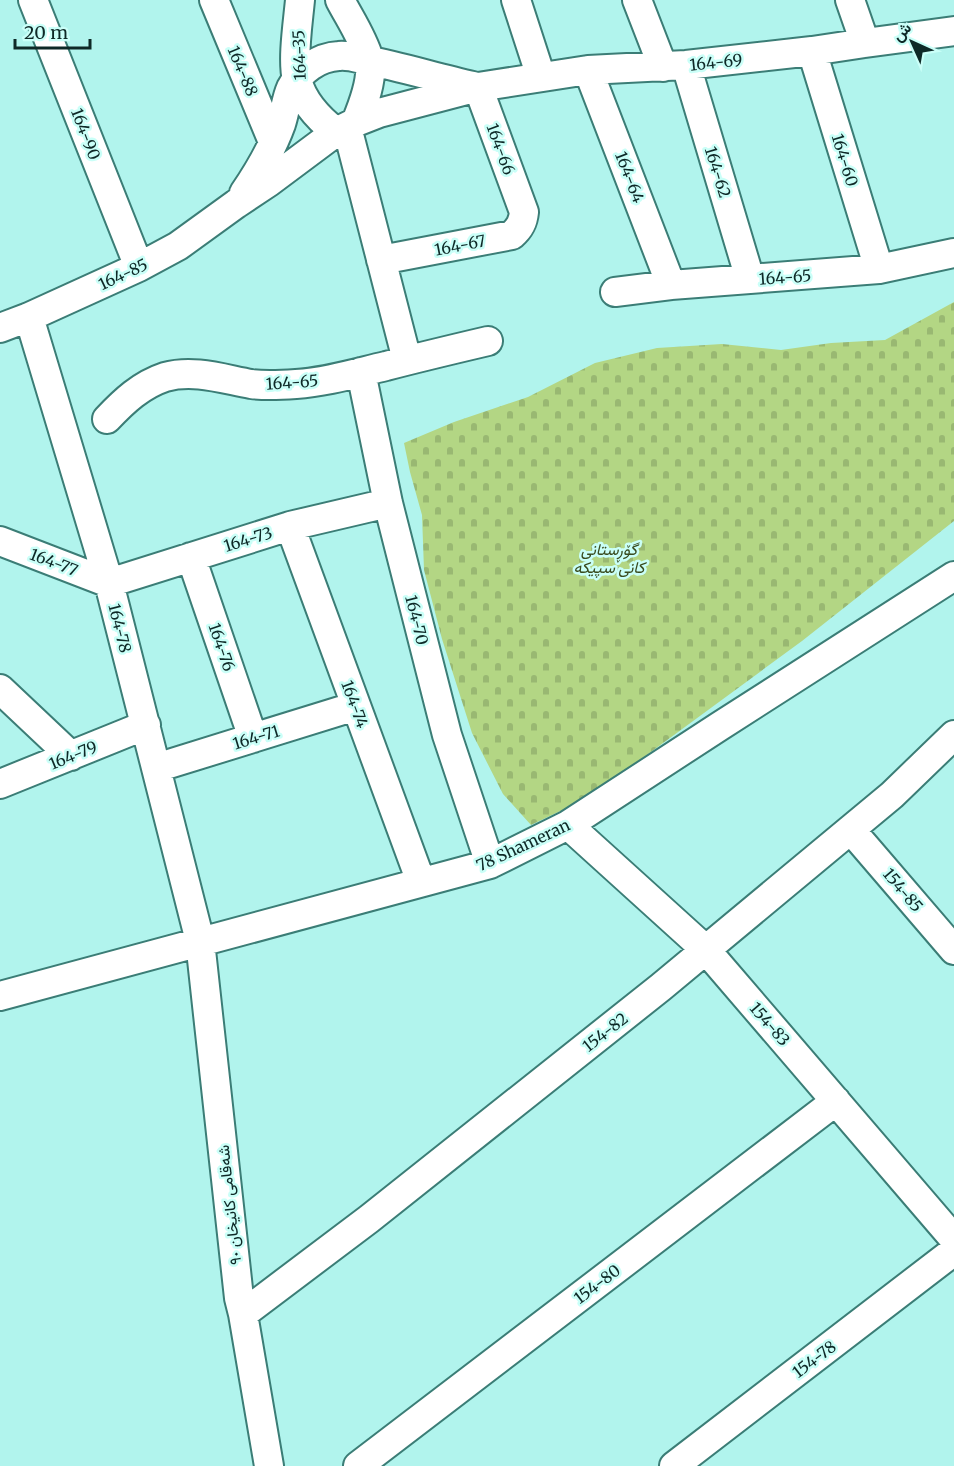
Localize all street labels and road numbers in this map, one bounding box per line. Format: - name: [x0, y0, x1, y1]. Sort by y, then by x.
- street label: 164-35: [288, 30, 310, 80]
- street label: 164-88: [224, 43, 262, 99]
- street label: 164-69: [689, 49, 743, 75]
- street label: 164-90: [67, 105, 105, 163]
- street label: 164-66: [482, 121, 520, 178]
- street label: 164-60: [828, 131, 862, 189]
- street label: 164-62: [701, 144, 735, 200]
- street label: 164-64: [611, 148, 649, 206]
- street label: 164-67: [433, 230, 487, 260]
- street label: 164-85: [95, 254, 151, 294]
- street label: 164-65: [758, 265, 812, 289]
- street label: 164-65: [265, 370, 319, 394]
- street label: 164-73: [221, 522, 275, 556]
- street label: 164-77: [27, 544, 81, 580]
- street label: 164-70: [401, 593, 433, 647]
- street label: 164-78: [104, 601, 136, 655]
- street label: 164-76: [204, 620, 240, 674]
- street label: 164-74: [337, 677, 373, 731]
- street label: 164-71: [230, 720, 282, 754]
- street label: 164-79: [46, 736, 100, 774]
- street label: 78 Shameran: [473, 814, 573, 875]
- street label: 154-85: [879, 864, 927, 916]
- street label: 154-83: [746, 998, 794, 1050]
- street label: 154-82: [578, 1008, 632, 1056]
- street label: شەقامی کانیخان ٩٠: [213, 1144, 246, 1266]
- street label: 154-80: [570, 1260, 624, 1308]
- street label: 154-78: [788, 1336, 840, 1382]

